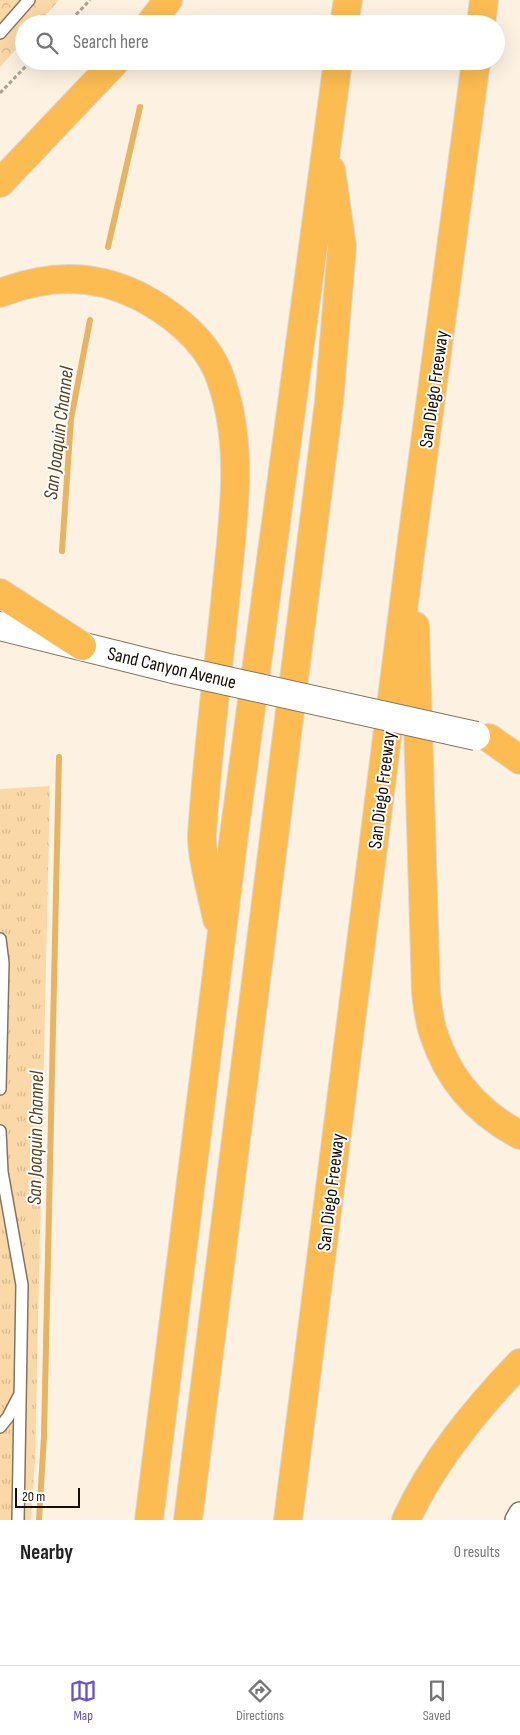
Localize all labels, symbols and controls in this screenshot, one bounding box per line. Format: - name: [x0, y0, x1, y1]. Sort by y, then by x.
- search box: [15, 15, 505, 70]
- icon: search: [33, 29, 61, 57]
- text: Search here: [73, 31, 149, 54]
- street label: San Diego Freeway: [415, 329, 454, 449]
- water label: San Joaquin Channel: [39, 364, 79, 501]
- street label: Sand Canyon Avenue: [105, 642, 238, 694]
- street label: San Diego Freeway: [364, 730, 401, 850]
- water label: San Joaquin Channel: [23, 1069, 49, 1205]
- street label: San Diego Freeway: [313, 1132, 350, 1252]
- scale bar: [15, 1485, 80, 1508]
- text: 20 m: [22, 1488, 45, 1505]
- text: Nearby: [20, 1540, 73, 1565]
- text: 0 results: [454, 1543, 500, 1562]
- tab: Map: [69, 1677, 97, 1724]
- tab: Directions: [236, 1677, 284, 1724]
- tab: Saved: [423, 1677, 451, 1724]

